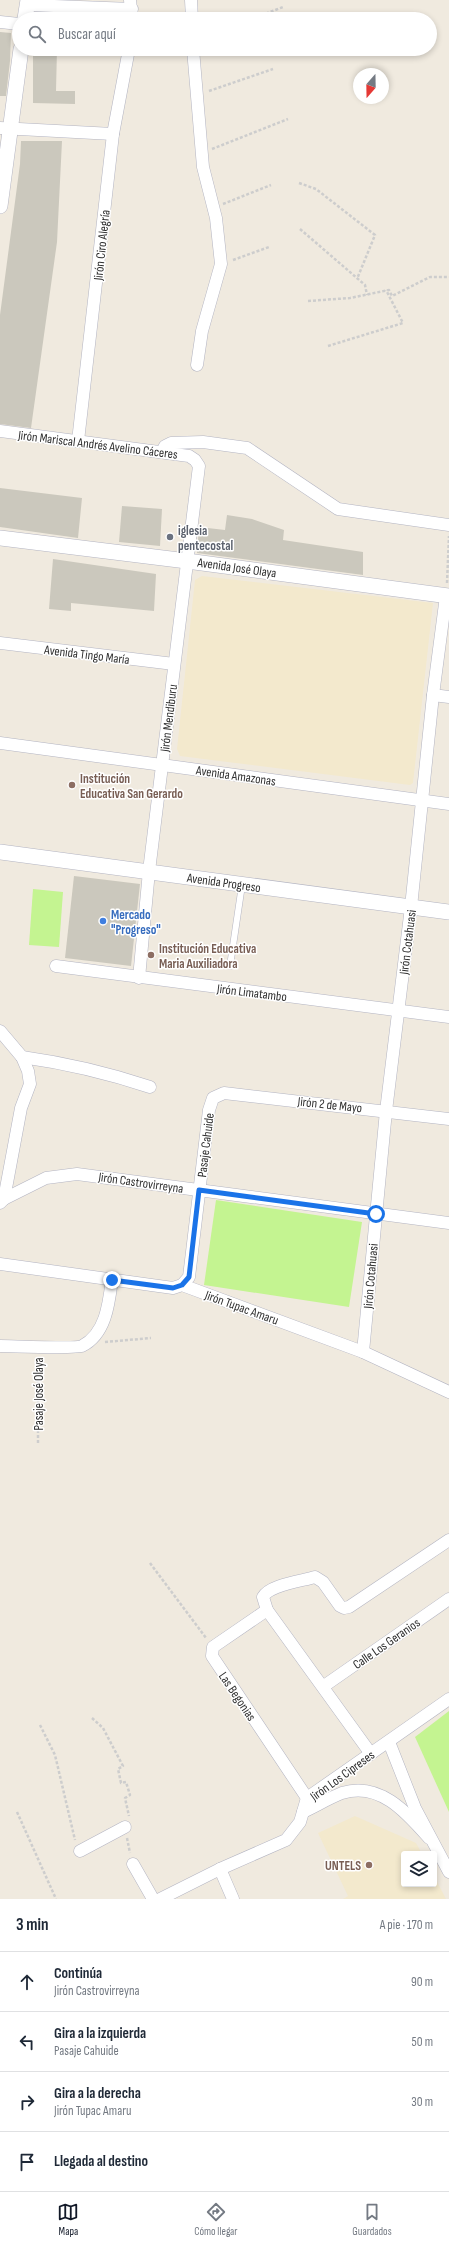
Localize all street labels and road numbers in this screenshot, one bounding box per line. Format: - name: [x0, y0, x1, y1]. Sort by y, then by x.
- street label: Jirón Ciro Alegría: [90, 209, 114, 282]
- street label: Jirón Mariscal Andrés Avelino Cáceres: [16, 427, 179, 463]
- street label: Avenida José Olaya: [195, 554, 277, 581]
- street label: Avenida Tingo María: [42, 642, 130, 668]
- street label: Jirón Mendiburu: [157, 683, 181, 754]
- street label: Avenida Amazonas: [194, 762, 277, 790]
- street label: Avenida Progreso: [185, 870, 262, 896]
- street label: Jirón Cotahuasi: [396, 909, 420, 976]
- street label: Jirón Limatambo: [215, 981, 288, 1005]
- street label: Jirón 2 de Mayo: [296, 1094, 363, 1116]
- street label: Pasaje Cahuide: [194, 1112, 218, 1178]
- street label: Jirón Castrovirreyna: [96, 1169, 184, 1197]
- street label: Jirón Cotahuasi: [360, 1243, 382, 1310]
- street label: Jirón Tupac Amaru: [202, 1287, 281, 1329]
- street label: Pasaje José Olaya: [31, 1357, 47, 1431]
- street label: Calle Los Geranios: [350, 1615, 424, 1673]
- street label: Las Begonias: [215, 1669, 260, 1724]
- street label: Jirón Los Cipreses: [306, 1747, 378, 1805]

